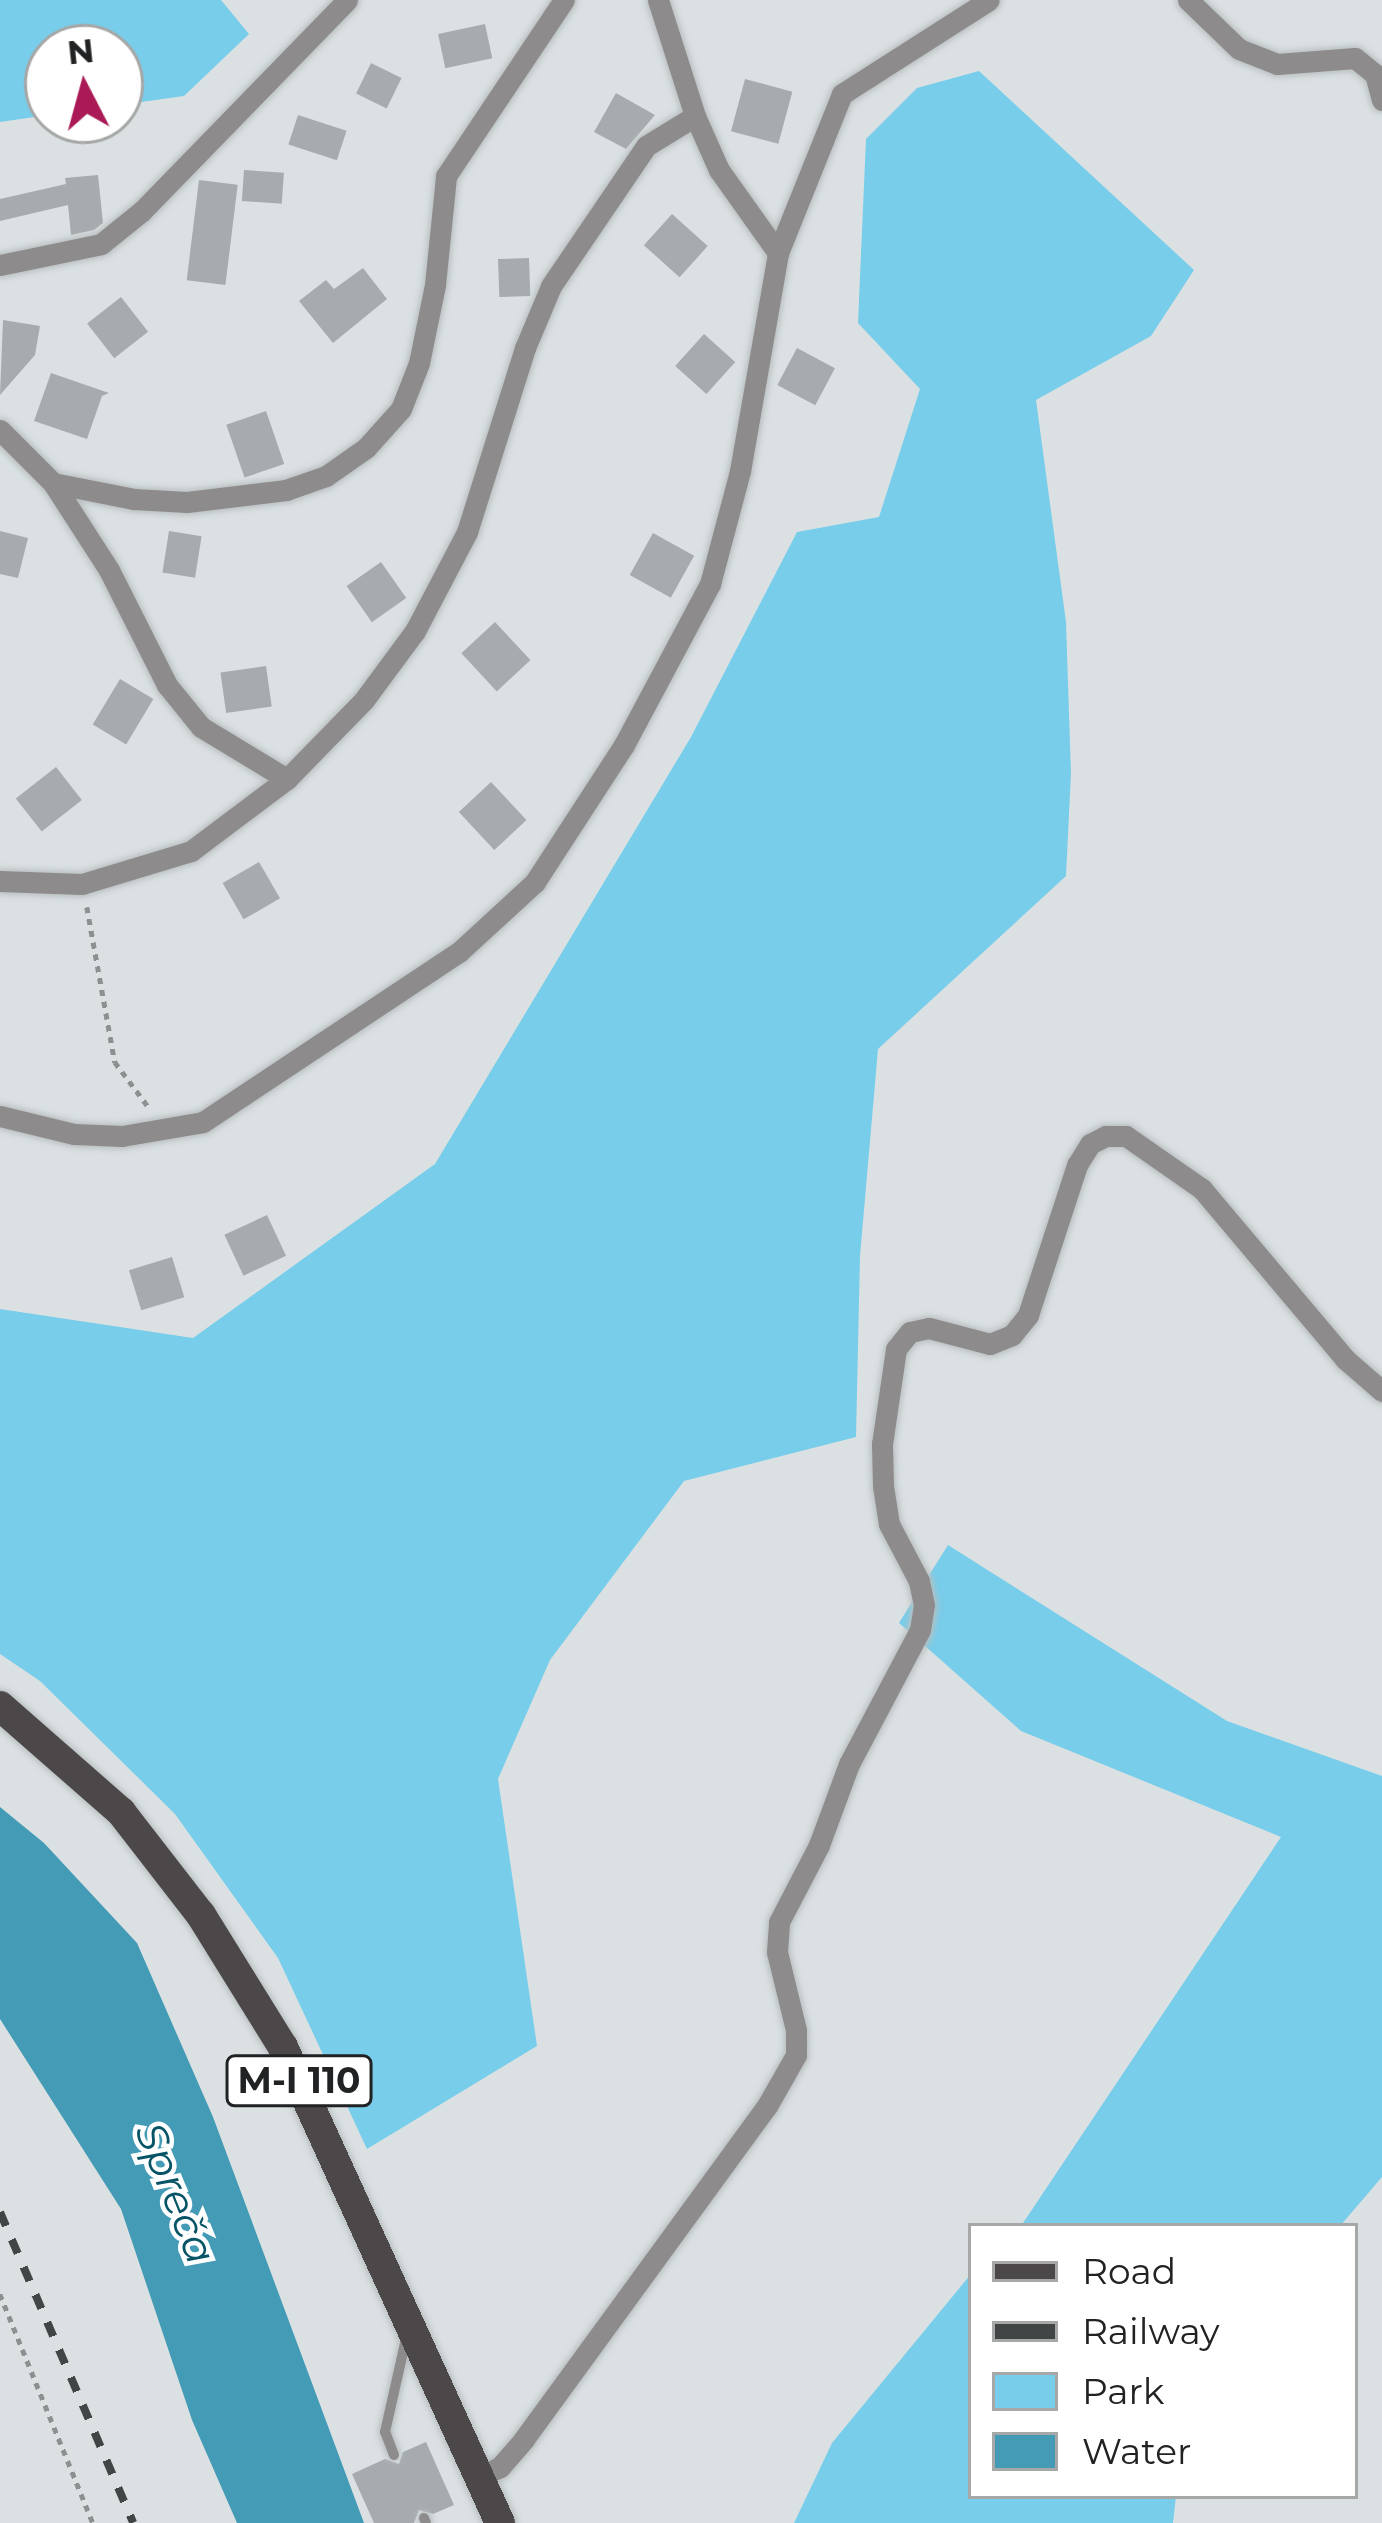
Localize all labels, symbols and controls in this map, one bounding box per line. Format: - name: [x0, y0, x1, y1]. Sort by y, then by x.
- north arrow: [24, 24, 144, 144]
- text: N: [65, 30, 96, 72]
- road number: M-I 110: [224, 2051, 374, 2111]
- water label: Spreča: [125, 2115, 227, 2271]
- legend: [968, 2223, 1358, 2499]
- text: Road: [1082, 2249, 1176, 2293]
- text: Railway: [1082, 2309, 1219, 2353]
- text: Park: [1082, 2369, 1164, 2413]
- text: Water: [1082, 2429, 1191, 2473]

